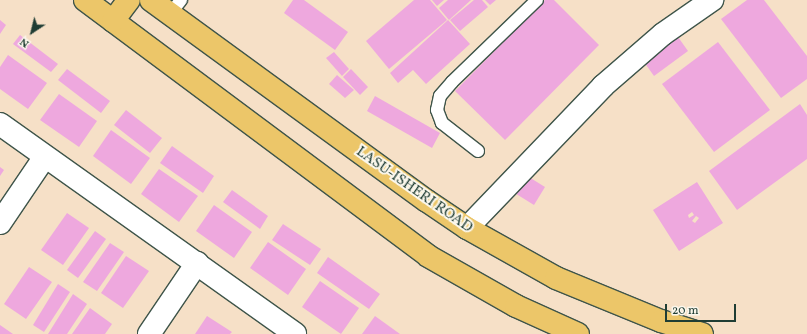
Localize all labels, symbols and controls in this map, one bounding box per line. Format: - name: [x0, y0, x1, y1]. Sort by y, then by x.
- north arrow: [12, 12, 52, 52]
- text: N: [17, 34, 32, 51]
- street label: LASU-ISHERI ROAD: [352, 143, 476, 237]
- scale bar: [667, 296, 738, 322]
- text: 20 m: [672, 303, 699, 319]

